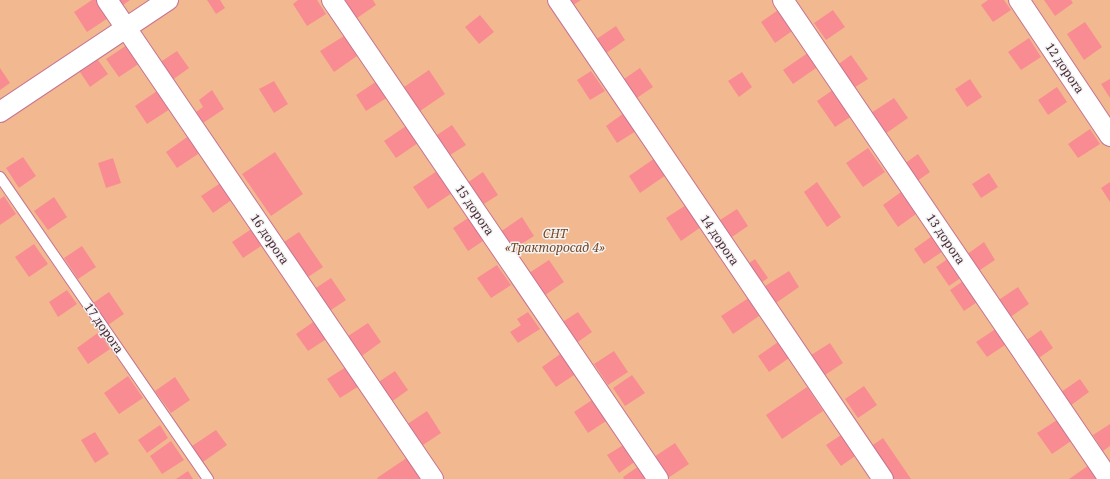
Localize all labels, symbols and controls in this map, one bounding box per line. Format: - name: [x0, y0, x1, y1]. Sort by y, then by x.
- street label: 12 дорога: [1042, 39, 1088, 97]
- street label: 15 дорога: [452, 181, 498, 239]
- street label: 16 дорога: [247, 210, 293, 268]
- street label: 13 дорога: [923, 210, 969, 268]
- street label: 14 дорога: [697, 211, 743, 269]
- park label: СНТ «Тракторосад 4»: [505, 225, 605, 256]
- street label: 17 дорога: [80, 299, 128, 357]

